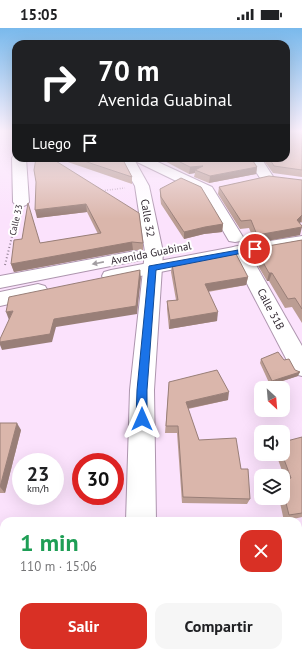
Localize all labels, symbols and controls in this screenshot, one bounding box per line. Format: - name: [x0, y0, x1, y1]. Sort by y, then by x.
- text: 15:05: [20, 5, 58, 24]
- text: 70 m: [98, 52, 159, 89]
- icon: right: [32, 56, 84, 108]
- text: Avenida Guabinal: [98, 88, 232, 111]
- icon: arrive: [79, 132, 101, 154]
- text: Luego: [32, 134, 71, 153]
- street label: Calle 32: [138, 198, 158, 238]
- street label: Calle 33: [7, 203, 24, 236]
- pin: [238, 232, 272, 266]
- street label: Avenida Guabinal: [110, 238, 193, 268]
- icon: arrive: [244, 238, 266, 260]
- one-way arrow: [92, 260, 104, 266]
- street label: Calle 31B: [254, 286, 288, 332]
- north arrow: [254, 381, 290, 417]
- map controls: [254, 381, 290, 505]
- position arrow: [121, 398, 163, 440]
- button: sound: [254, 425, 290, 461]
- speed limit sign: 30: [72, 453, 124, 505]
- text: 23: [27, 461, 49, 487]
- button: layers: [254, 469, 290, 505]
- text: km/h: [27, 482, 49, 495]
- text: 1 min: [20, 527, 79, 558]
- button: close: [240, 530, 282, 572]
- text: 110 m · 15:06: [20, 558, 97, 575]
- button: Salir: [20, 603, 147, 649]
- button: Compartir: [155, 603, 282, 649]

